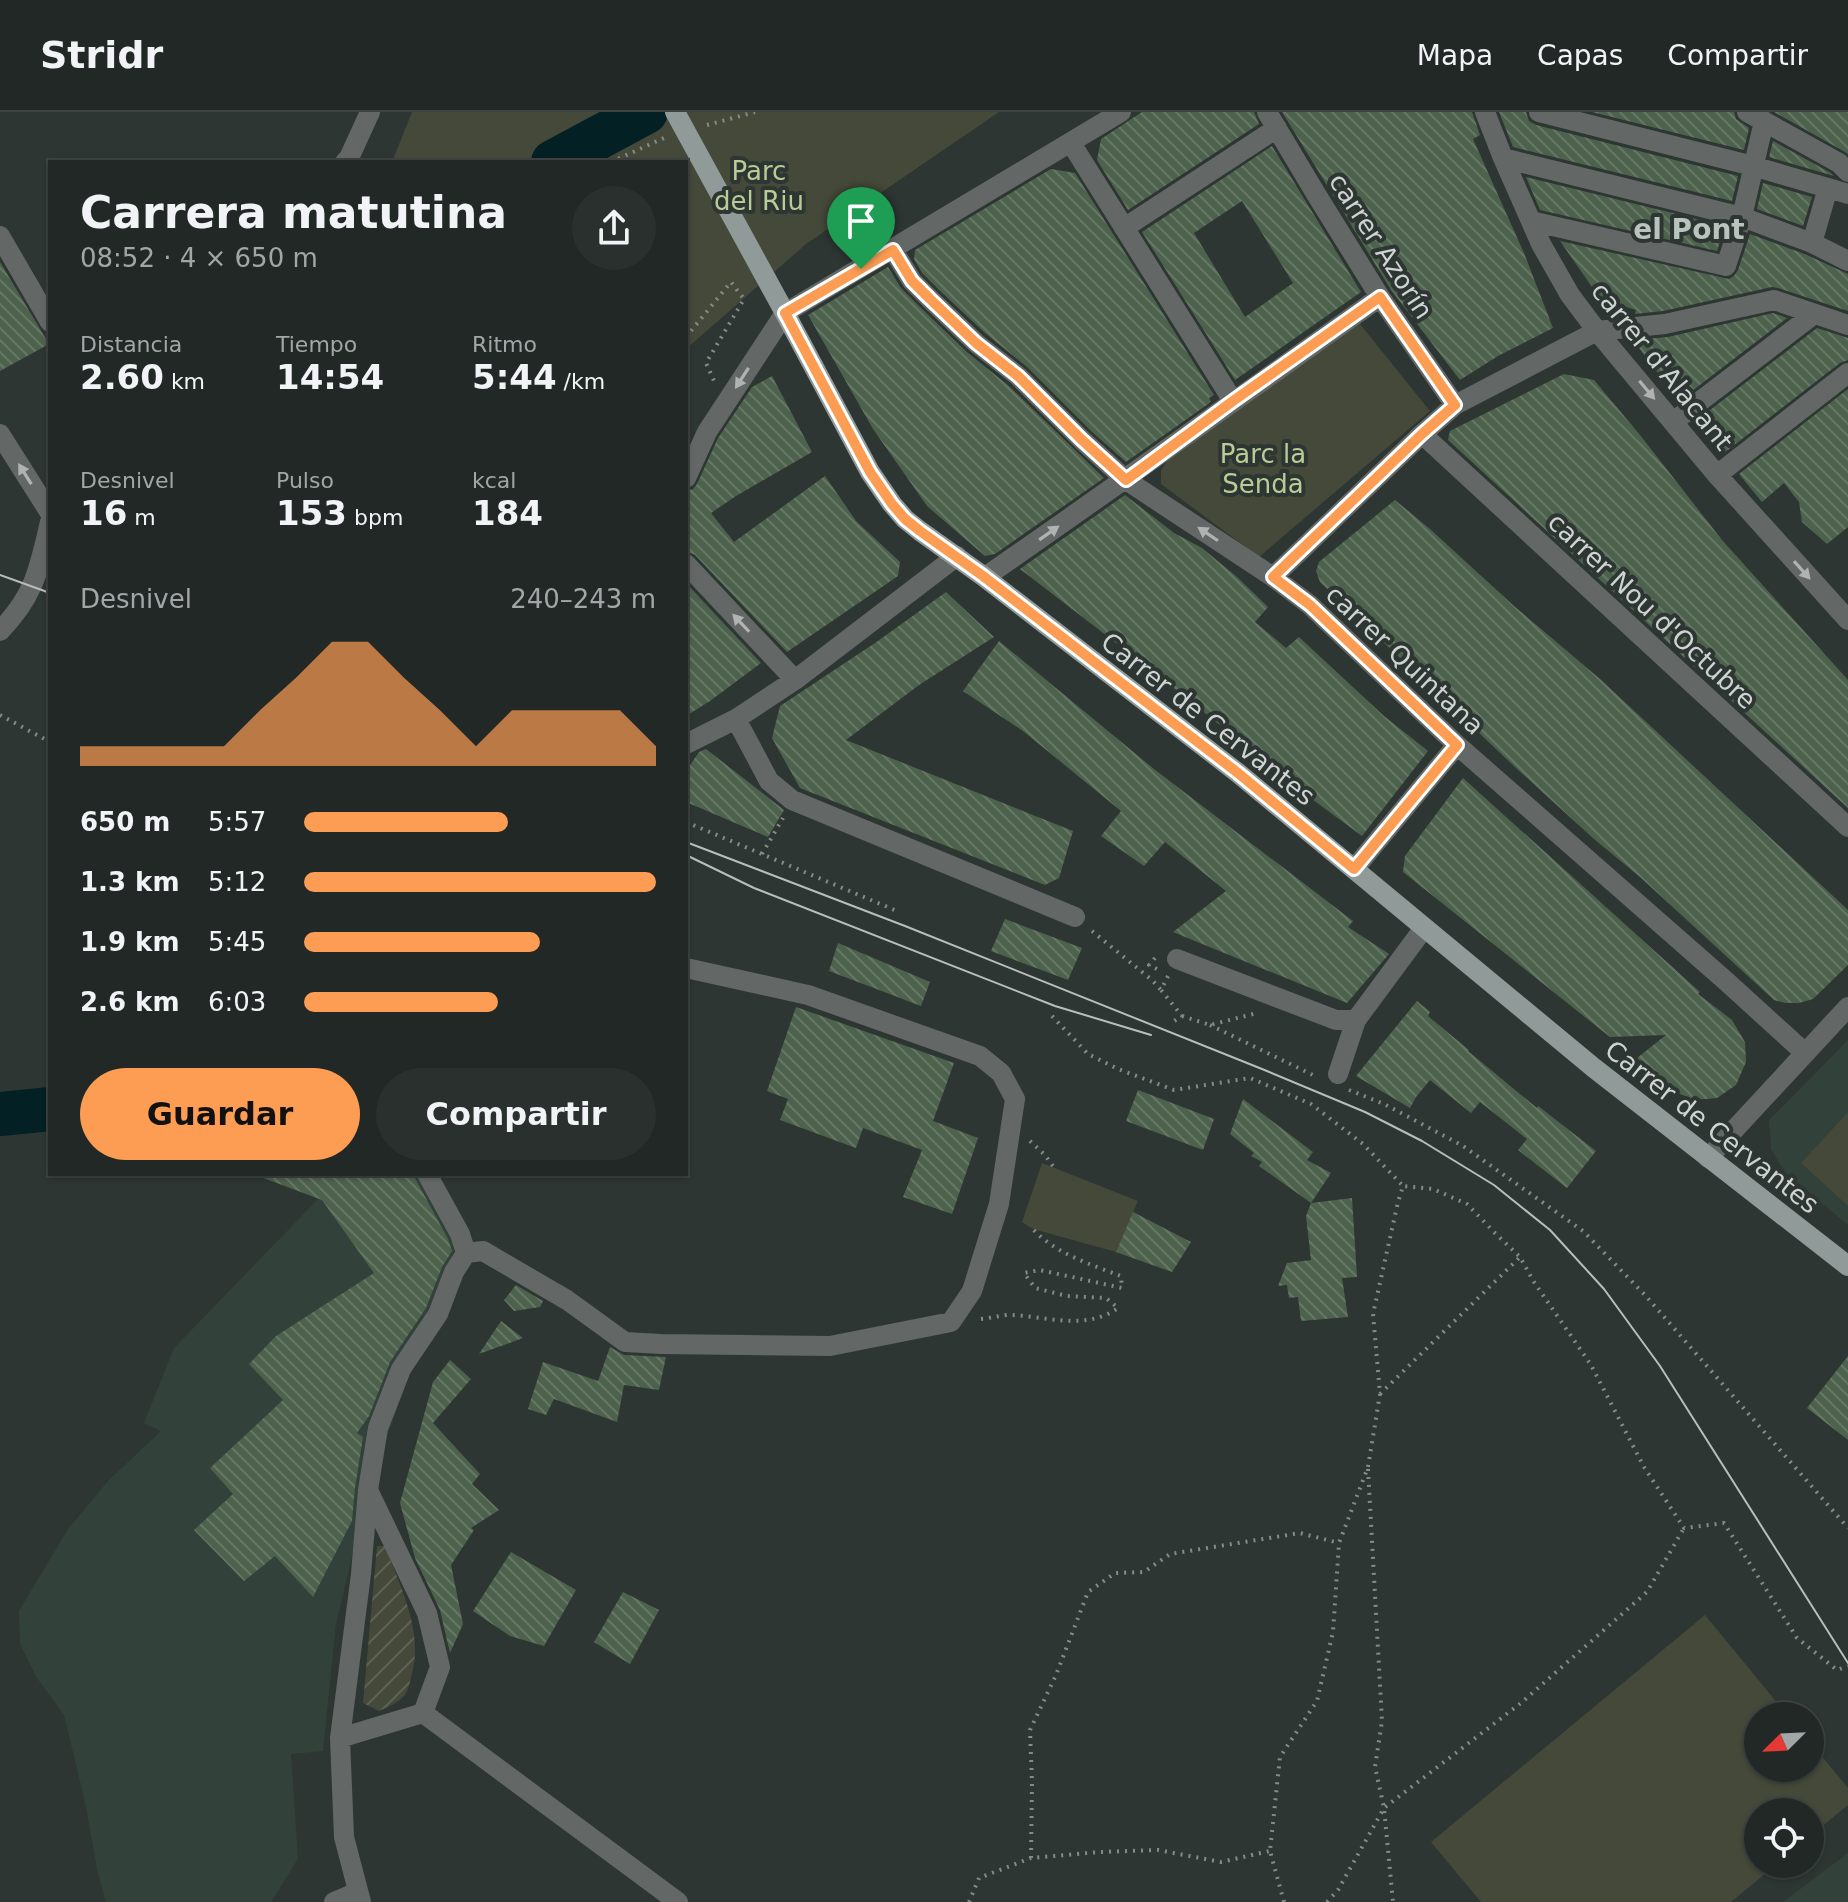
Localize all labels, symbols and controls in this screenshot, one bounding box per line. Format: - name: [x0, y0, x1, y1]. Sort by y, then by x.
- text: Stridr: [40, 33, 163, 77]
- text: Mapa: [1417, 39, 1493, 72]
- text: Capas: [1537, 39, 1623, 72]
- text: Compartir: [1667, 39, 1808, 72]
- park label: Parc del Riu: [714, 156, 804, 216]
- street label: carrer Azorín: [1323, 168, 1439, 324]
- button: share: [572, 186, 656, 270]
- text: Carrera matutina: [80, 187, 507, 238]
- pin: [827, 187, 895, 269]
- icon: arrive: [839, 199, 883, 243]
- district label: el Pont: [1633, 213, 1745, 246]
- text: 08:52 · 4 × 650 m: [80, 243, 318, 273]
- street label: carrer d'Alacant: [1585, 276, 1739, 456]
- text: Distancia: [80, 332, 182, 357]
- text: Tiempo: [276, 332, 357, 357]
- text: Ritmo: [472, 332, 537, 357]
- text: 2.60: [80, 357, 164, 397]
- text: 14:54: [276, 357, 384, 397]
- text: 5:44: [472, 357, 557, 397]
- one-way arrow: [735, 368, 750, 389]
- text: km: [164, 369, 205, 394]
- text: /km: [557, 369, 605, 394]
- one-way arrow: [1638, 380, 1655, 400]
- park label: Parc la Senda: [1220, 439, 1306, 499]
- one-way arrow: [18, 462, 33, 485]
- text: Desnivel: [80, 468, 175, 493]
- text: Pulso: [276, 468, 334, 493]
- text: kcal: [472, 468, 516, 493]
- text: 16: [80, 493, 127, 533]
- text: 153: [276, 493, 347, 533]
- text: 184: [472, 493, 543, 533]
- text: m: [127, 505, 156, 530]
- text: bpm: [347, 505, 403, 530]
- street label: carrer Nou d'Octubre: [1542, 507, 1762, 715]
- one-way arrow: [1039, 526, 1060, 541]
- one-way arrow: [1197, 527, 1218, 542]
- one-way arrow: [1792, 560, 1810, 579]
- street label: carrer Quintana: [1320, 579, 1490, 741]
- text: Desnivel: [80, 584, 192, 614]
- text: 240–243 m: [510, 584, 656, 614]
- one-way arrow: [733, 614, 751, 633]
- street label: Carrer de Cervantes: [1095, 626, 1321, 812]
- text: 650 m: [80, 807, 170, 837]
- text: 5:57: [208, 807, 266, 837]
- text: 1.3 km: [80, 867, 180, 897]
- text: 5:12: [208, 867, 266, 897]
- text: 1.9 km: [80, 927, 180, 957]
- text: 5:45: [208, 927, 266, 957]
- text: 2.6 km: [80, 987, 180, 1017]
- text: 6:03: [208, 987, 266, 1017]
- street label: Carrer de Cervantes: [1599, 1034, 1825, 1220]
- button: Guardar: [80, 1068, 360, 1160]
- button: Compartir: [376, 1068, 656, 1160]
- north arrow: [1744, 1702, 1824, 1782]
- map controls: [1744, 1702, 1824, 1878]
- button: locate: [1744, 1798, 1824, 1878]

